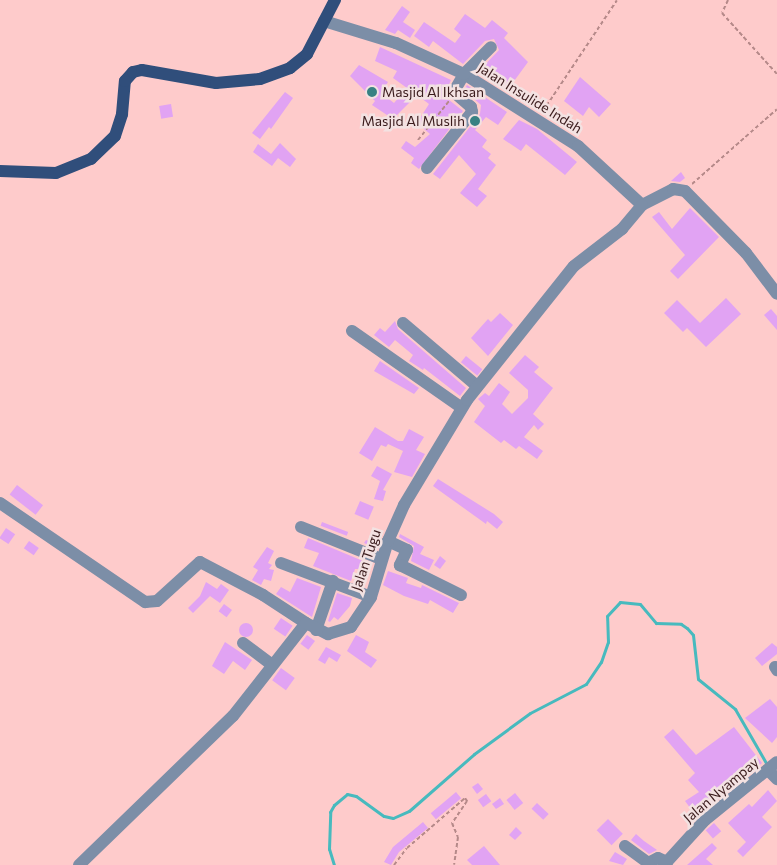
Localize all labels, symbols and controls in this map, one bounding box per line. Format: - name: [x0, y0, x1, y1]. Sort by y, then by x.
- street label: Jalan Insulide Indah: [475, 59, 585, 137]
- place label: Masjid Al Ikhsan: [382, 84, 484, 100]
- marker: Masjid Al Ikhsan: [366, 86, 378, 98]
- place label: Masjid Al Muslih: [361, 113, 465, 129]
- marker: Masjid Al Muslih: [469, 115, 481, 127]
- street label: Jalan Tugu: [348, 527, 384, 593]
- street label: Jalan Nyampay: [680, 754, 762, 826]

